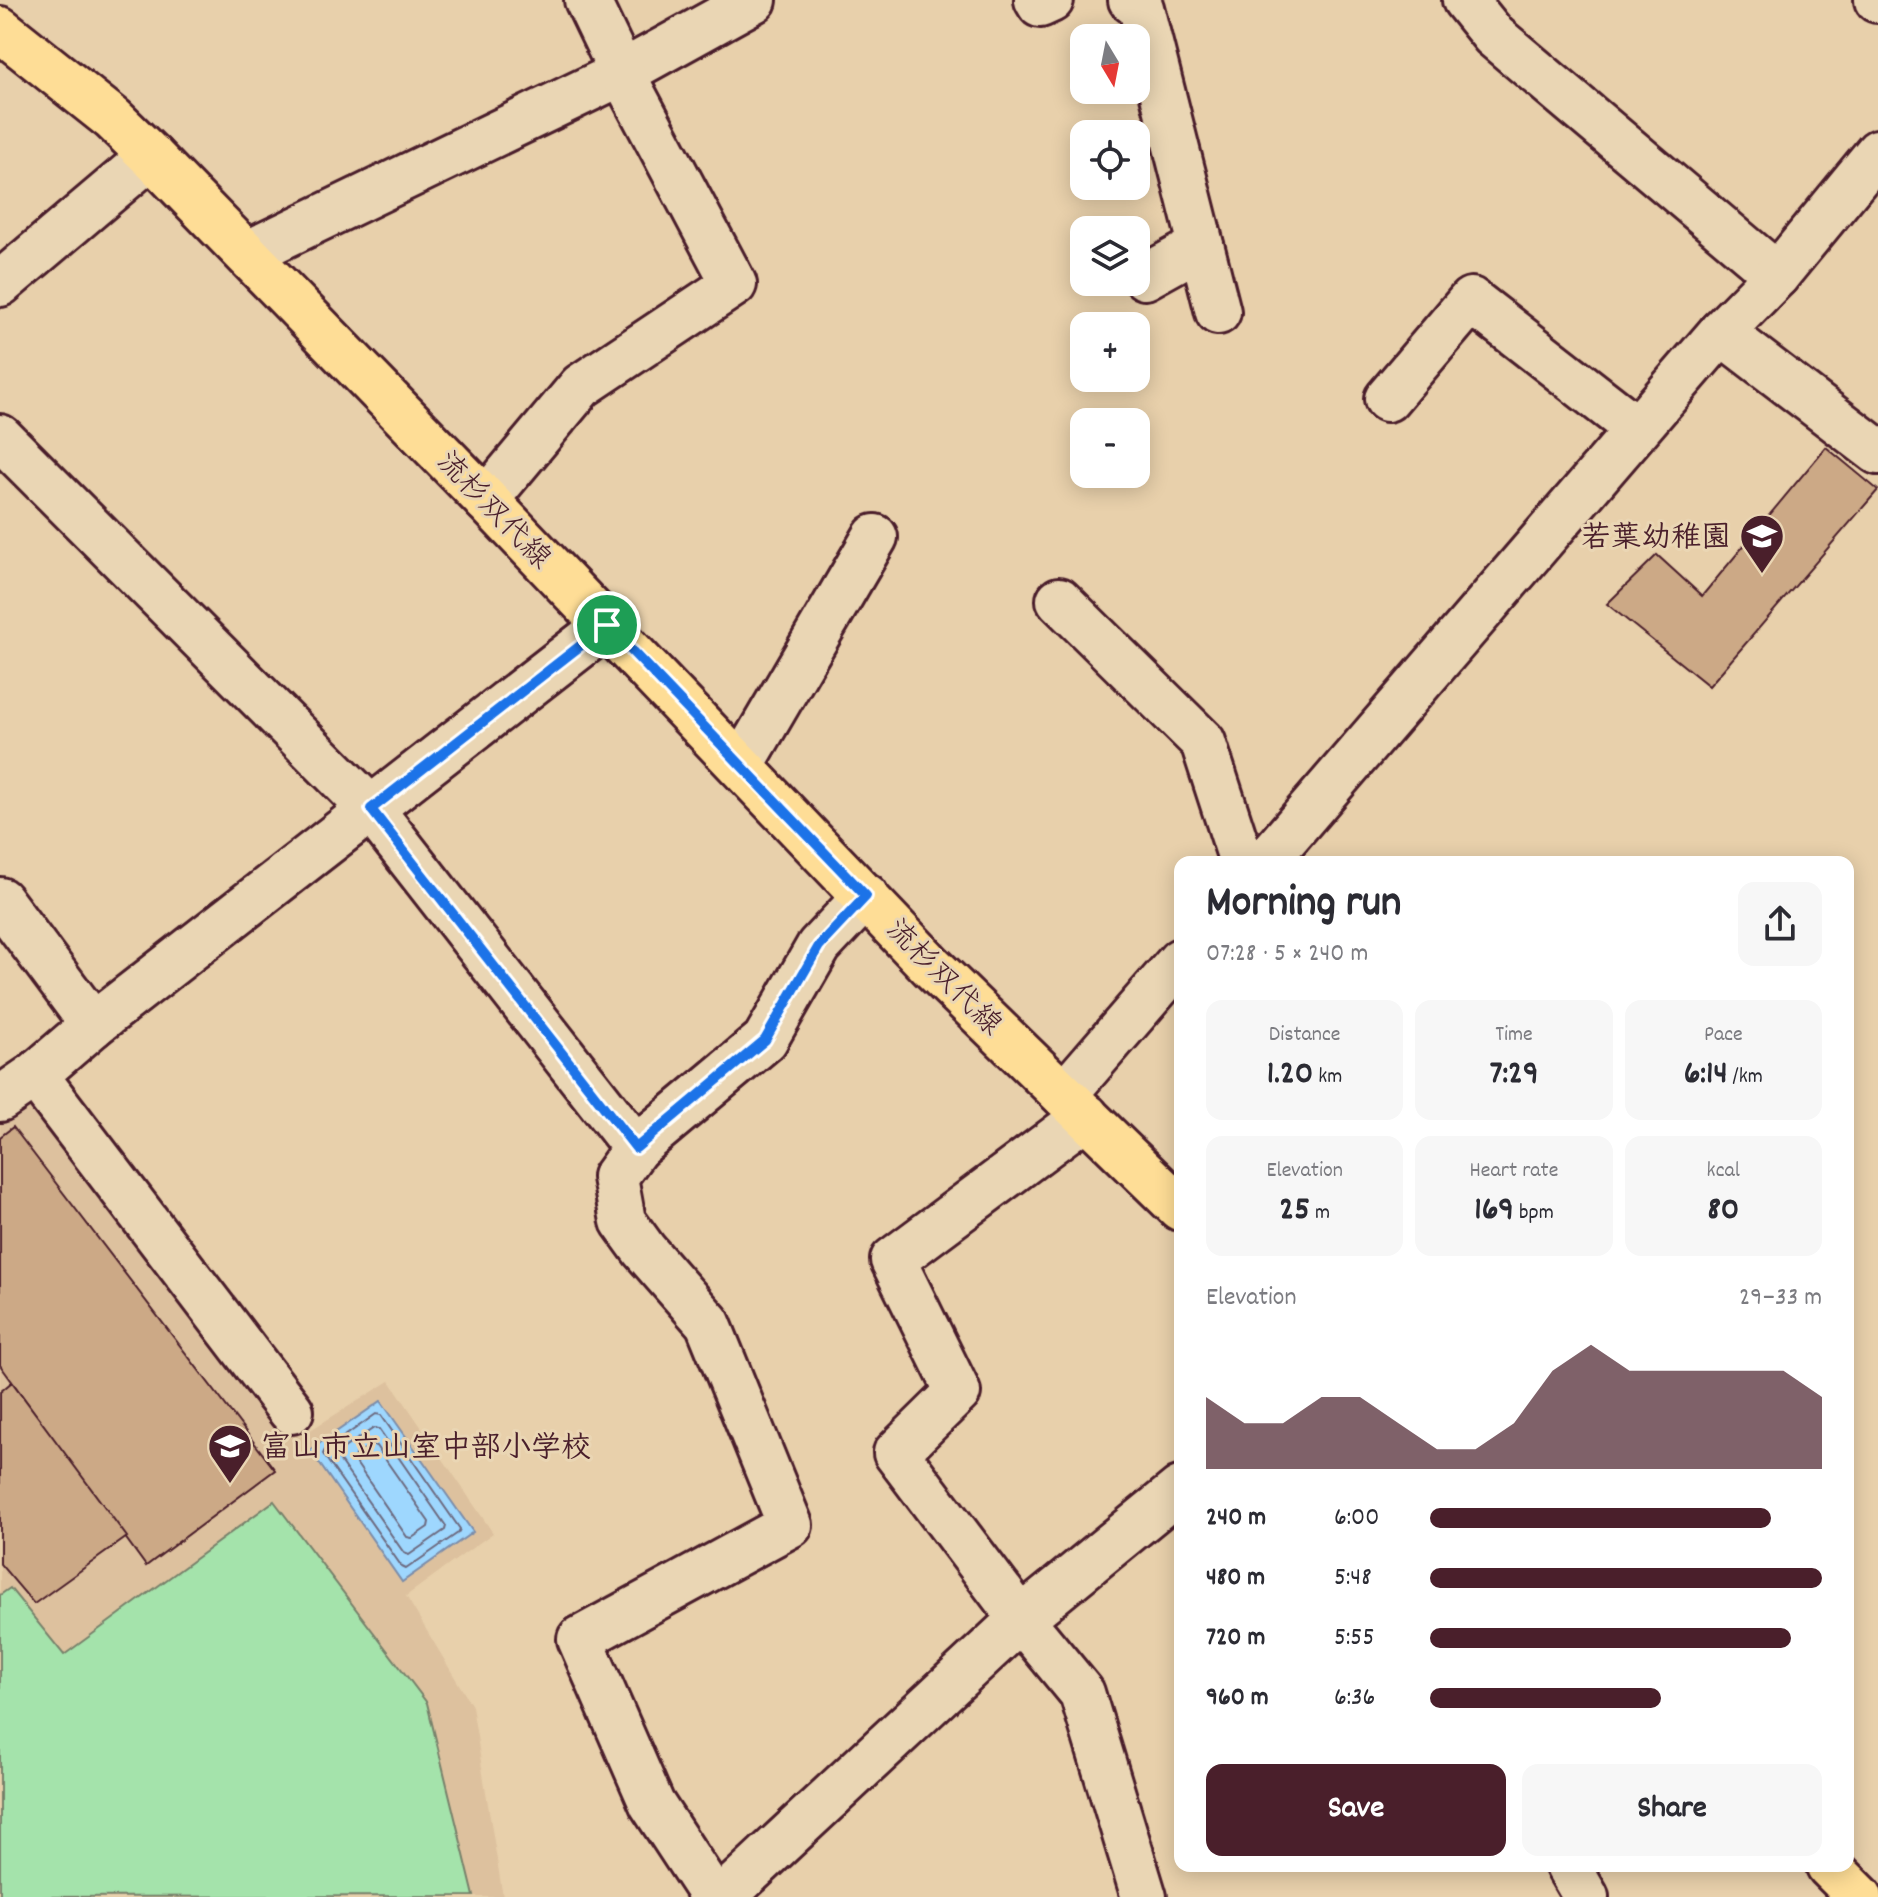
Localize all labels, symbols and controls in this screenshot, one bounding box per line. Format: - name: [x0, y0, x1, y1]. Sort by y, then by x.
- north arrow: [1070, 24, 1150, 104]
- map controls: [1070, 24, 1150, 488]
- button: locate: [1070, 120, 1150, 200]
- button: layers: [1070, 216, 1150, 296]
- button: +: [1070, 312, 1150, 392]
- button: −: [1070, 408, 1150, 488]
- street label: 流杉双代線: [424, 443, 559, 581]
- school or university icon: 若葉幼稚園: [1738, 512, 1786, 575]
- place label: 若葉幼稚園: [1581, 519, 1731, 562]
- pin: [573, 591, 641, 659]
- icon: arrive: [585, 603, 629, 647]
- text: Morning run: [1206, 874, 1401, 937]
- button: share: [1738, 882, 1822, 966]
- street label: 流杉双代線: [874, 911, 1010, 1047]
- text: 07:28 · 5 × 240 m: [1206, 936, 1368, 973]
- text: Distance: [1269, 1020, 1341, 1051]
- text: Time: [1495, 1020, 1533, 1051]
- text: Pace: [1704, 1020, 1743, 1051]
- text: 1.20: [1267, 1051, 1313, 1100]
- text: 7:29: [1489, 1051, 1539, 1100]
- text: 6:14: [1684, 1051, 1728, 1100]
- text: km: [1313, 1062, 1343, 1093]
- text: /km: [1728, 1062, 1763, 1093]
- text: Elevation: [1266, 1156, 1343, 1187]
- text: Heart rate: [1470, 1156, 1558, 1187]
- text: kcal: [1707, 1156, 1740, 1187]
- text: 25: [1279, 1187, 1310, 1236]
- text: 169: [1474, 1187, 1514, 1236]
- text: 80: [1707, 1187, 1739, 1236]
- text: m: [1310, 1198, 1330, 1229]
- text: bpm: [1514, 1198, 1554, 1229]
- text: Elevation: [1206, 1280, 1296, 1317]
- text: 29–33 m: [1739, 1280, 1822, 1317]
- school or university icon: 富山市立山室中部小学校: [206, 1422, 254, 1485]
- place label: 富山市立山室中部小学校: [261, 1429, 591, 1472]
- text: 240 m: [1206, 1500, 1266, 1537]
- text: 6:00: [1334, 1500, 1379, 1537]
- text: 480 m: [1206, 1560, 1265, 1597]
- text: 5:48: [1334, 1560, 1372, 1597]
- text: 720 m: [1206, 1620, 1265, 1657]
- text: 5:55: [1334, 1620, 1374, 1657]
- text: 960 m: [1206, 1680, 1269, 1717]
- text: 6:36: [1334, 1680, 1375, 1717]
- button: Save: [1206, 1764, 1506, 1856]
- button: Share: [1522, 1764, 1822, 1856]

